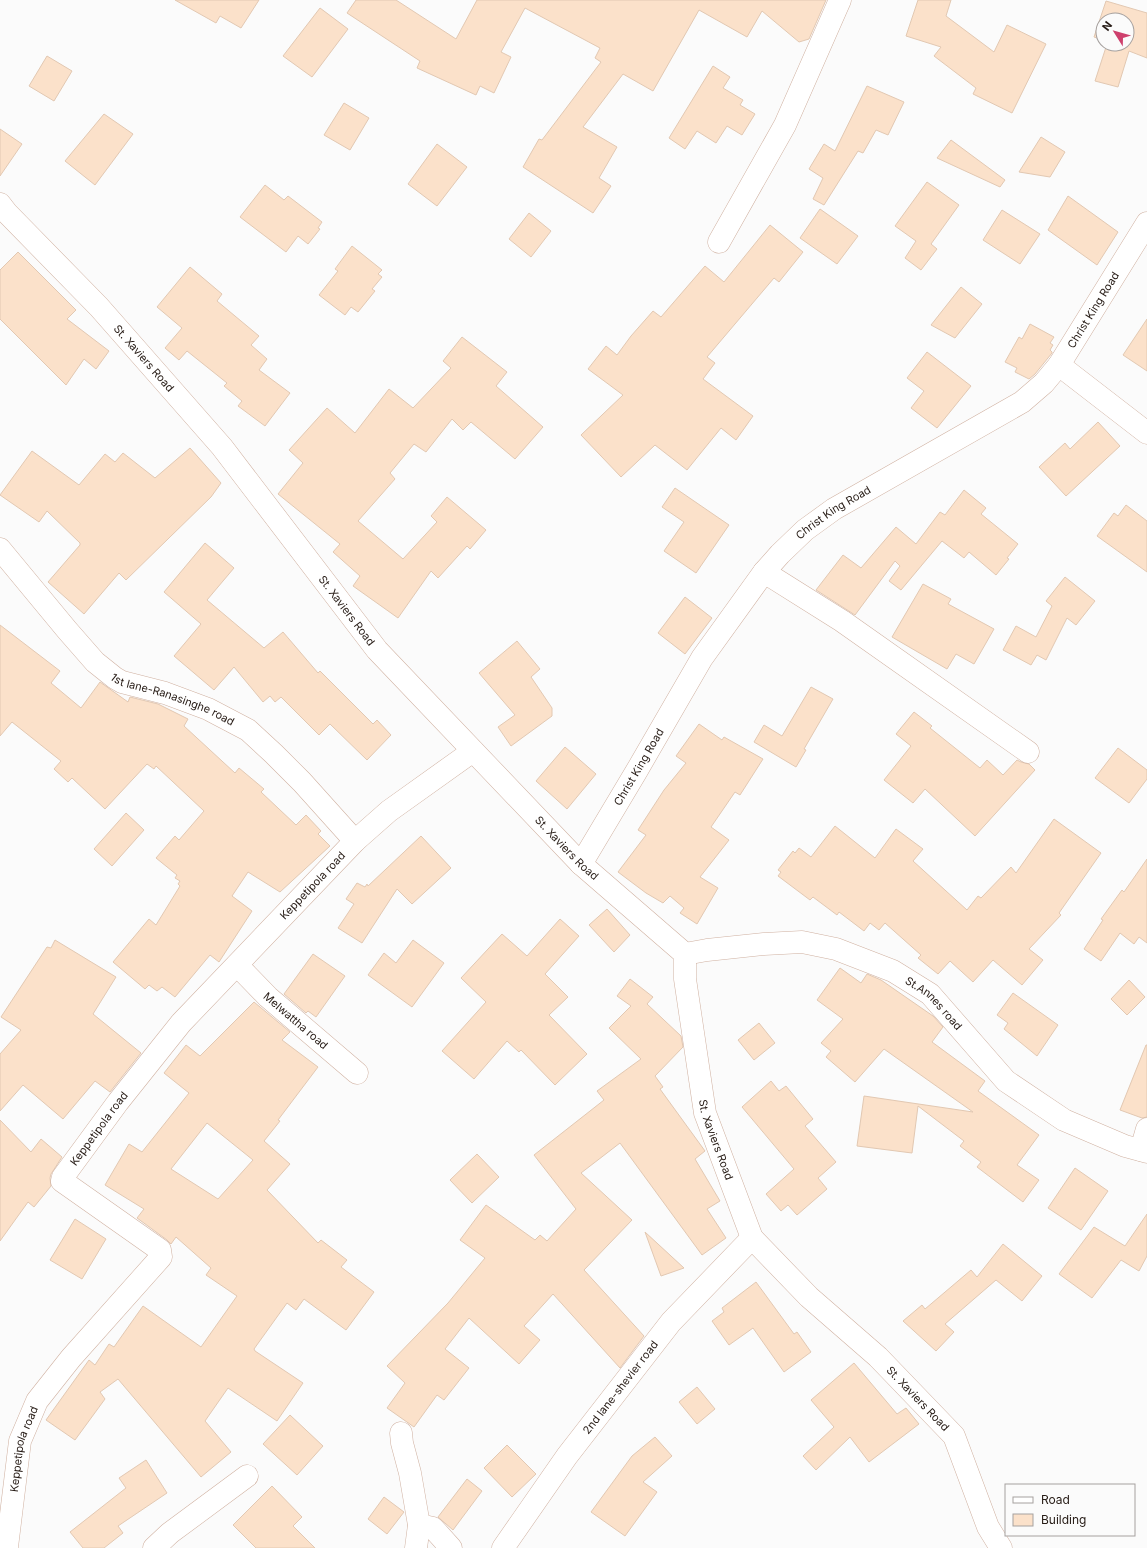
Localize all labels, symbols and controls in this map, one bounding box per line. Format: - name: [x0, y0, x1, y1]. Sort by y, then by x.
- north arrow: [1095, 12, 1135, 52]
- text: N: [1099, 18, 1115, 34]
- street label: Christ King Road: [1064, 269, 1122, 351]
- street label: St. Xaviers Road: [111, 322, 177, 395]
- street label: Christ King Road: [793, 483, 873, 542]
- street label: St. Xaviers Road: [316, 573, 378, 648]
- street label: 1st lane-Ranasinghe road: [108, 670, 237, 729]
- street label: Christ King Road: [611, 726, 667, 808]
- street label: St. Xaviers Road: [532, 813, 601, 883]
- street label: Keppetipola road: [277, 849, 348, 922]
- street label: St.Annes road: [903, 973, 965, 1033]
- street label: Melwattha road: [261, 989, 331, 1052]
- street label: Keppetipola road: [67, 1089, 131, 1168]
- street label: St. Xaviers Road: [696, 1098, 737, 1182]
- street label: 2nd lane-shevier road: [580, 1338, 661, 1437]
- street label: St. Xaviers Road: [884, 1363, 952, 1434]
- street label: Keppetipola road: [7, 1404, 41, 1493]
- legend: [1005, 1484, 1135, 1536]
- text: Road: [1041, 1492, 1070, 1507]
- text: Building: [1041, 1512, 1086, 1527]

